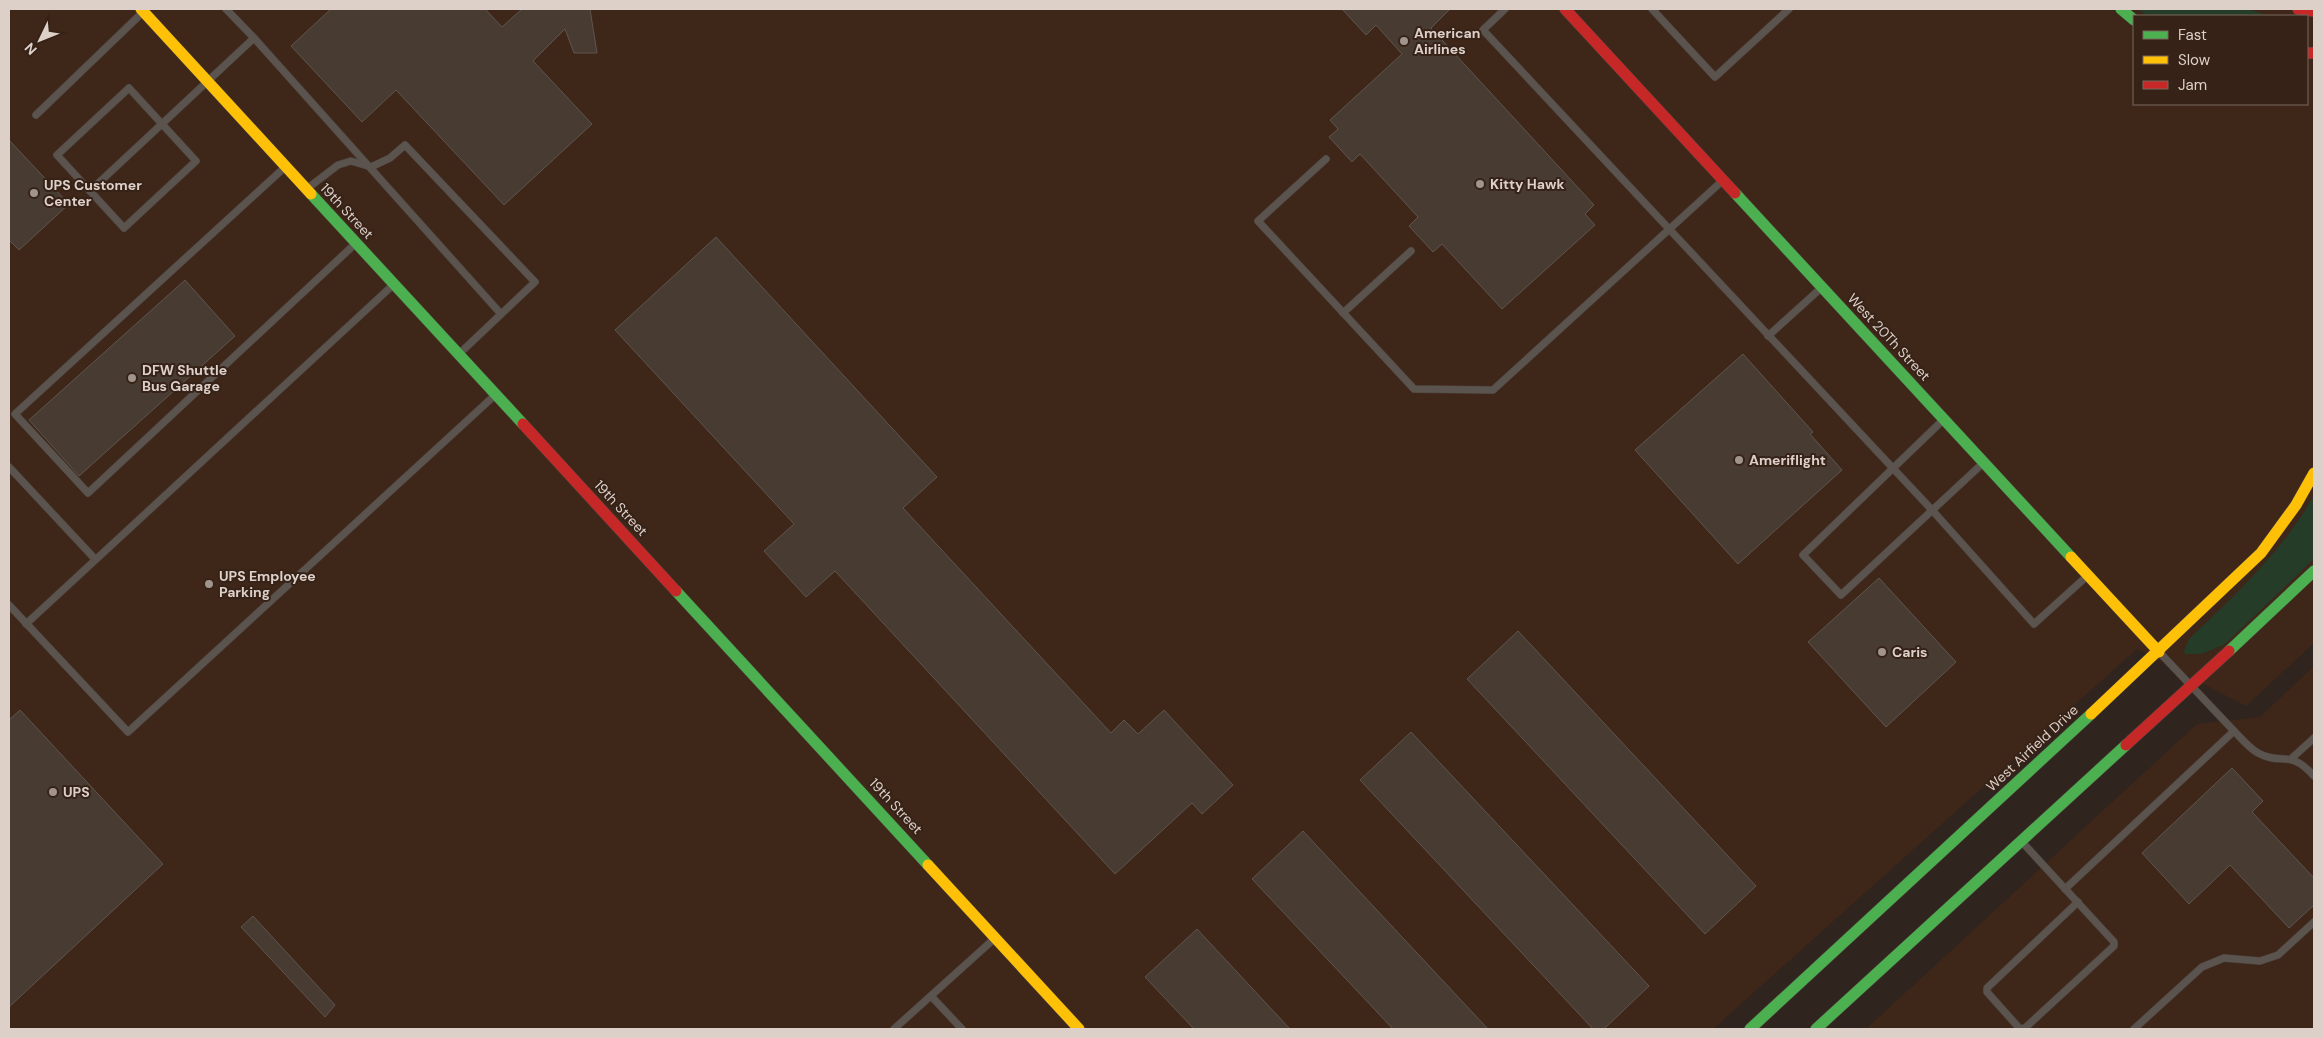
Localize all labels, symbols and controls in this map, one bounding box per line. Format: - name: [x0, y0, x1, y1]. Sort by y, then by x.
- north arrow: [15, 15, 65, 65]
- legend: [2133, 15, 2308, 105]
- place label: American Airlines: [1414, 24, 1480, 58]
- text: Fast: [2178, 25, 2207, 45]
- marker: American Airlines: [1398, 35, 1410, 47]
- text: N: [20, 39, 41, 59]
- text: Slow: [2178, 50, 2211, 70]
- text: Jam: [2178, 75, 2207, 95]
- place label: Kitty Hawk: [1490, 175, 1565, 193]
- place label: UPS Customer Center: [44, 176, 142, 210]
- marker: Kitty Hawk: [1474, 178, 1486, 190]
- street label: 19th Street: [317, 179, 377, 243]
- marker: UPS Customer Center: [28, 187, 40, 199]
- street label: West 20Th Street: [1844, 290, 1934, 384]
- place label: DFW Shuttle Bus Garage: [142, 361, 227, 395]
- marker: DFW Shuttle Bus Garage: [126, 372, 138, 384]
- place label: Ameriflight: [1749, 451, 1826, 469]
- marker: Ameriflight: [1733, 454, 1745, 466]
- street label: 19th Street: [591, 476, 651, 540]
- place label: UPS Employee Parking: [219, 567, 316, 601]
- marker: UPS Employee Parking: [203, 578, 215, 590]
- place label: Caris: [1892, 643, 1928, 661]
- marker: Caris: [1876, 646, 1888, 658]
- street label: West Airfield Drive: [1982, 701, 2082, 795]
- street label: 19th Street: [866, 774, 926, 838]
- place label: UPS: [63, 783, 90, 801]
- marker: UPS: [47, 786, 59, 798]

